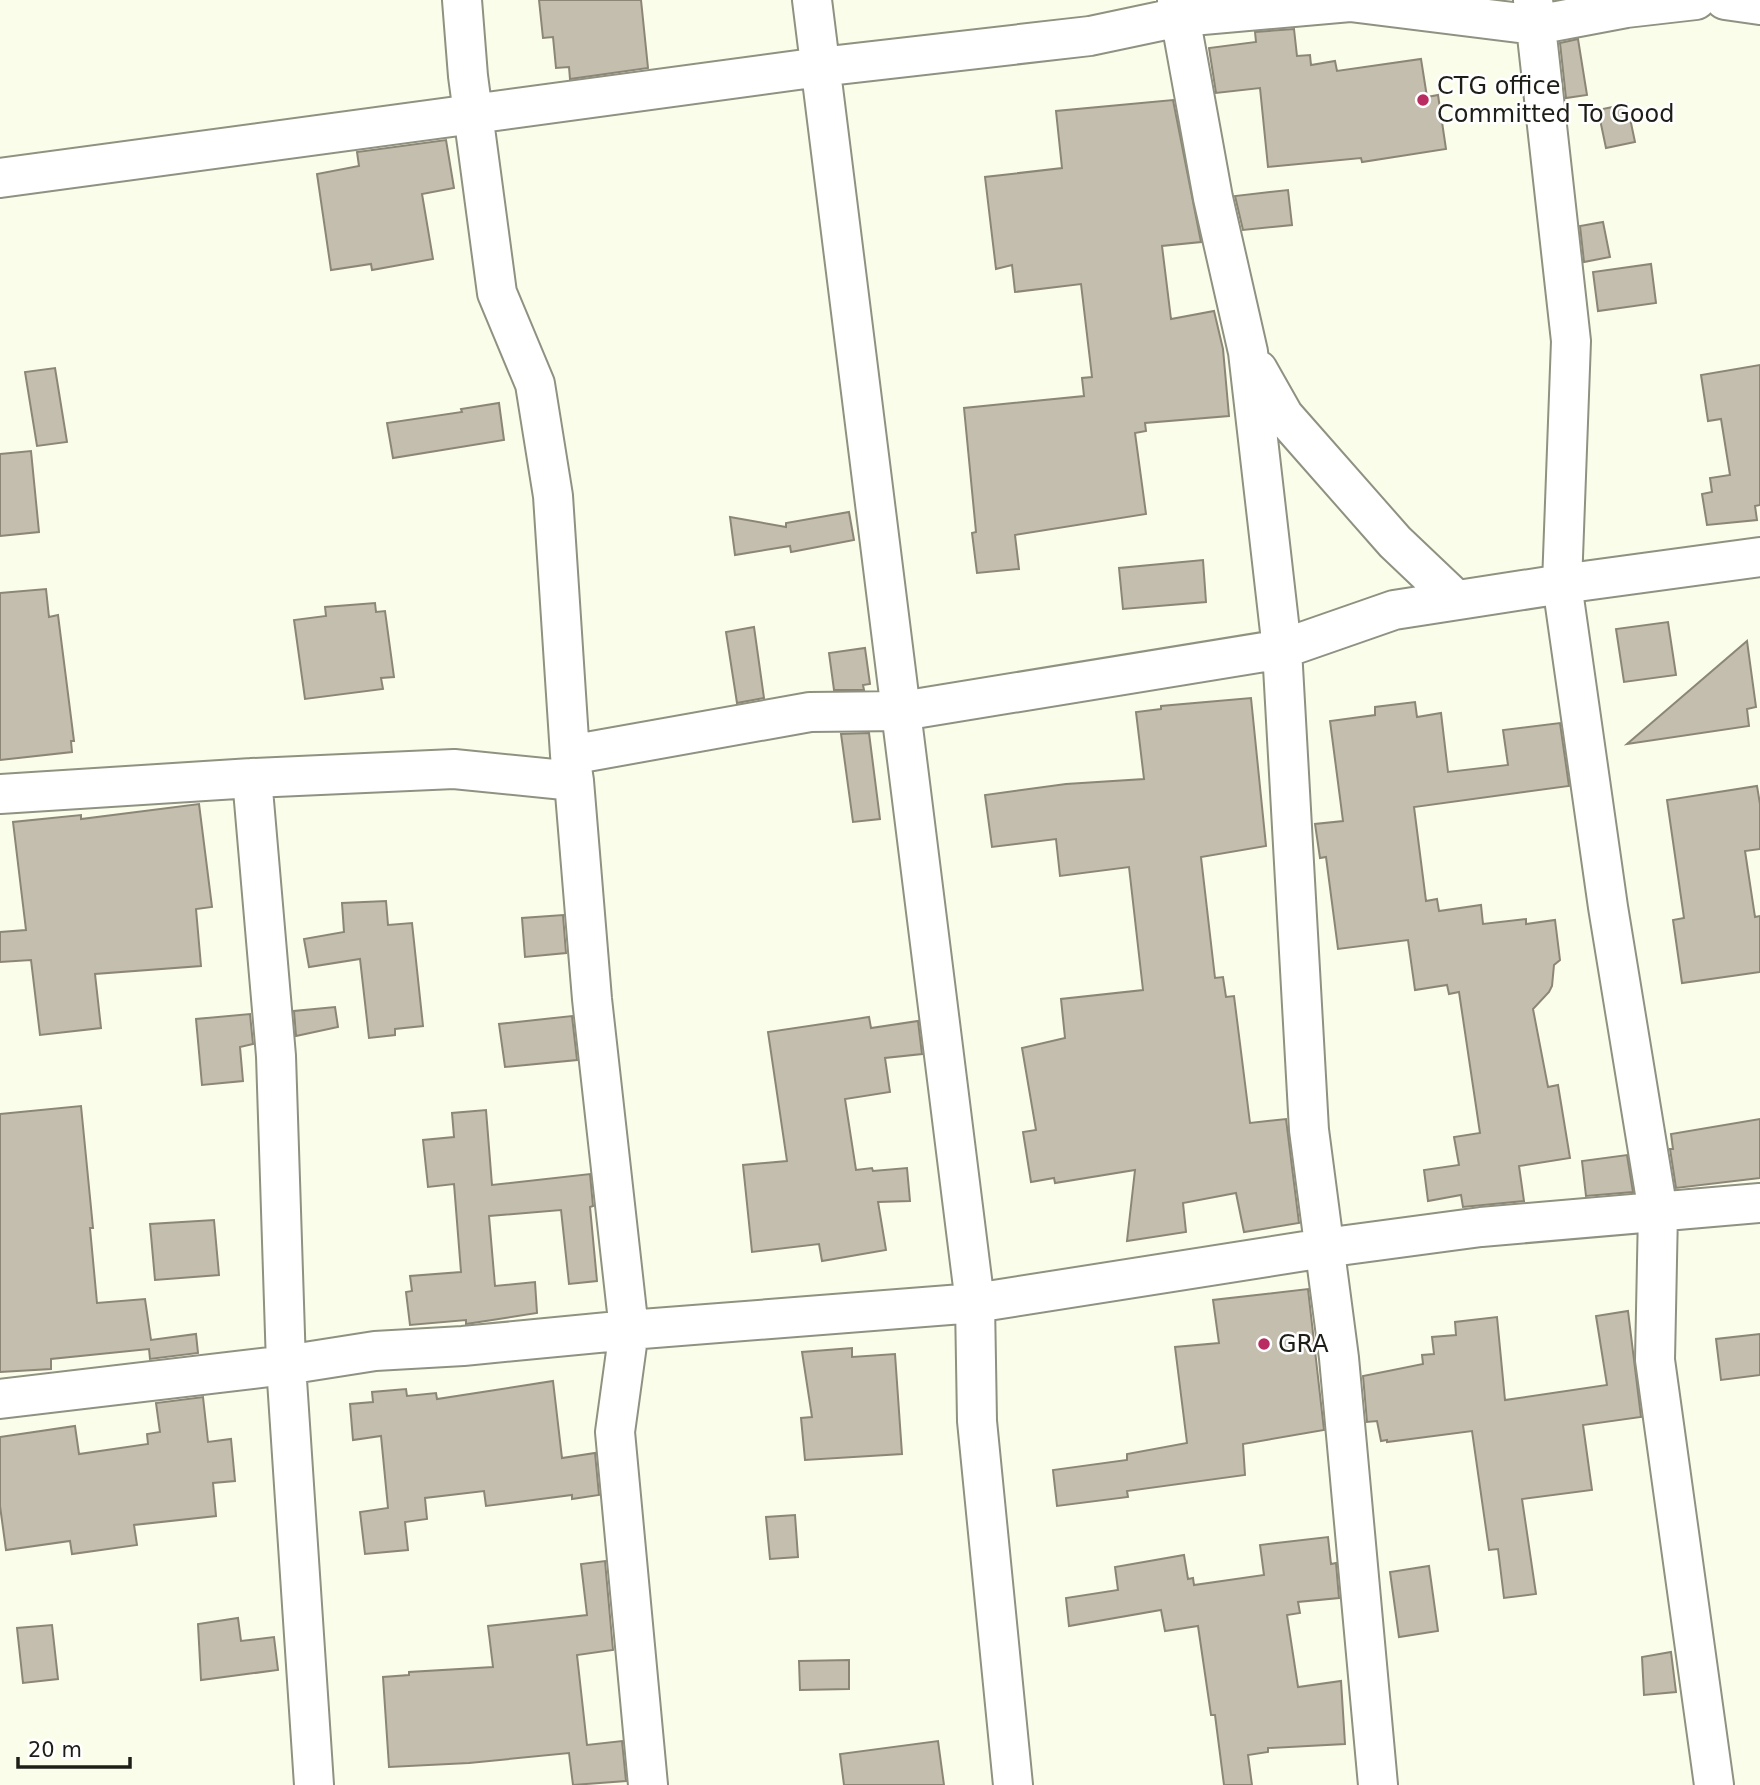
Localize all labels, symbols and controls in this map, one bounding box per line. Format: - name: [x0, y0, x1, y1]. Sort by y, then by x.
- place label: CTG office Committed To Good: [1437, 72, 1674, 128]
- marker: CTG office Committed To Good: [1415, 92, 1431, 108]
- place label: GRA: [1278, 1330, 1329, 1358]
- marker: GRA: [1256, 1336, 1272, 1352]
- scale bar: [18, 1726, 130, 1770]
- text: 20 m: [28, 1738, 82, 1762]

